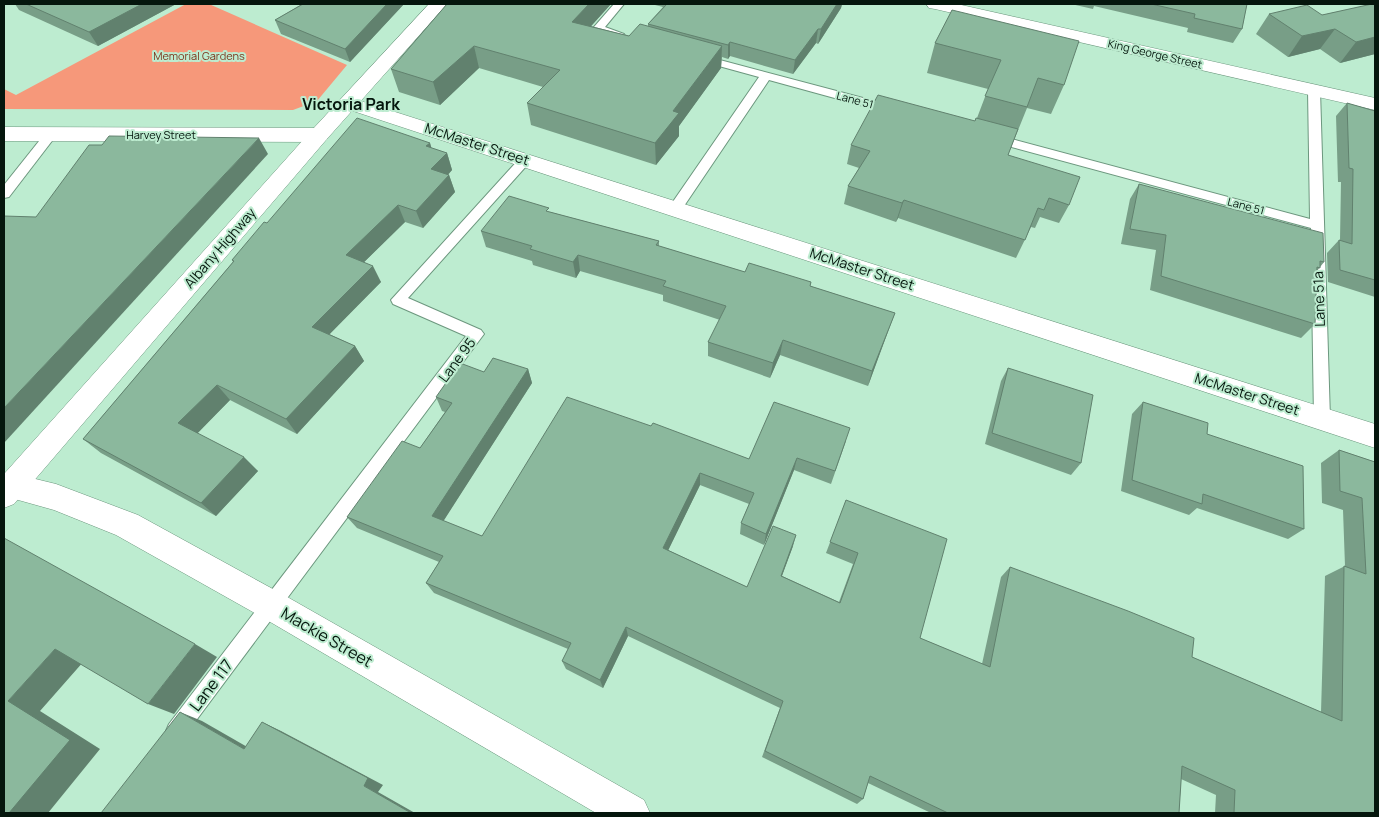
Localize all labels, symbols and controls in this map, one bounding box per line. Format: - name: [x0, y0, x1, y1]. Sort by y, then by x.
- street label: King George Street: [1107, 35, 1204, 72]
- park label: Memorial Gardens: [153, 48, 245, 63]
- street label: Lane 51: [835, 87, 875, 112]
- district label: Victoria Park: [302, 93, 400, 115]
- street label: McMaster Street: [422, 118, 532, 170]
- street label: Harvey Street: [126, 127, 196, 142]
- street label: Lane 51: [1226, 193, 1266, 218]
- street label: Albany Highway: [179, 203, 260, 292]
- street label: McMaster Street: [807, 243, 917, 295]
- street label: Lane 51a: [1308, 271, 1329, 327]
- street label: Lane 95: [434, 334, 480, 386]
- street label: McMaster Street: [1192, 368, 1302, 420]
- street label: Mackie Street: [277, 602, 377, 672]
- street label: Lane 117: [184, 655, 238, 715]

